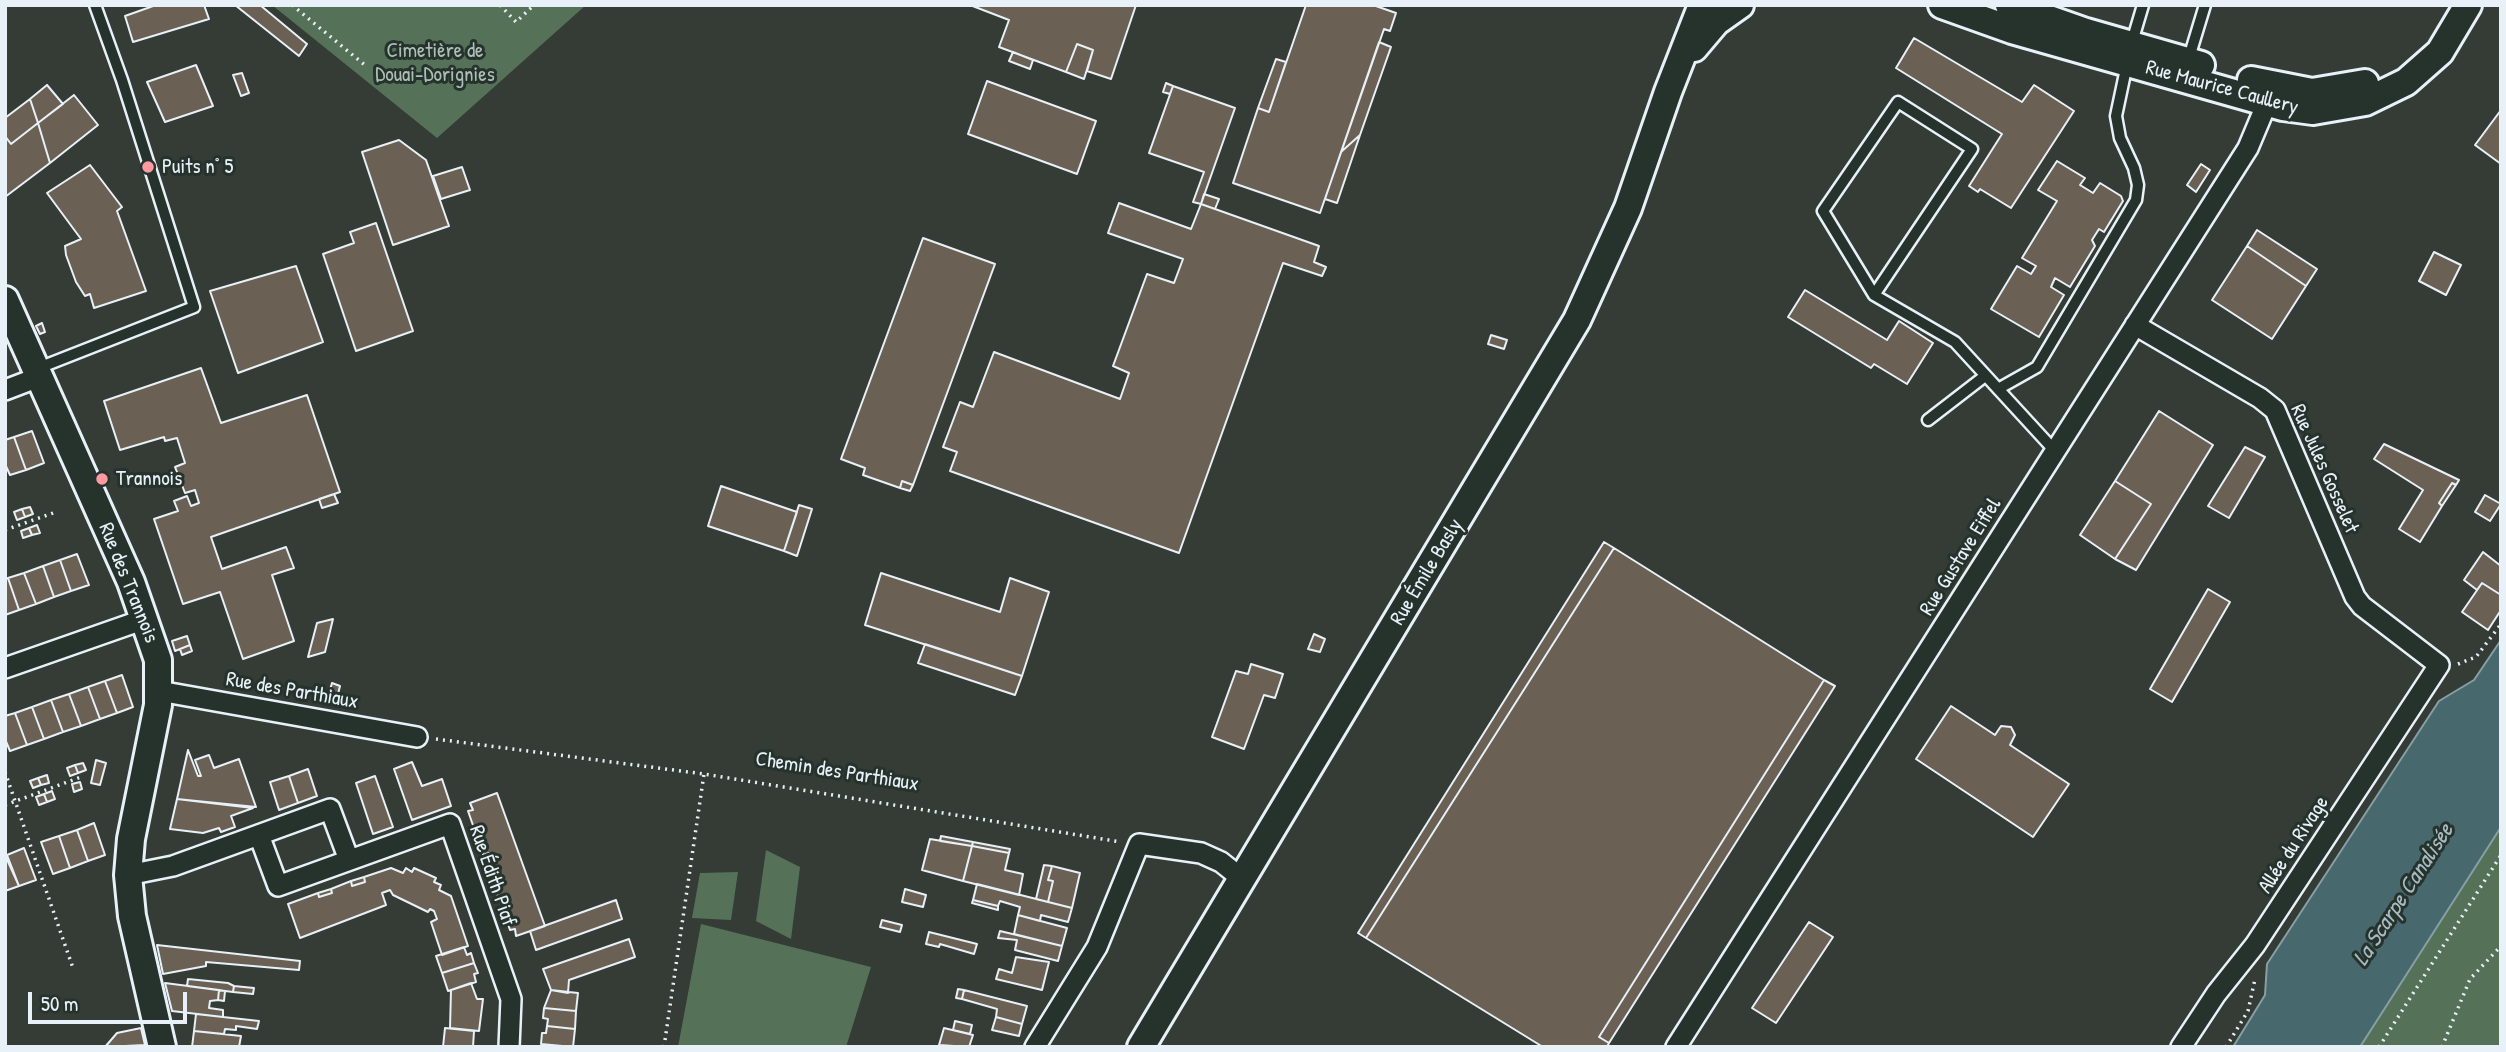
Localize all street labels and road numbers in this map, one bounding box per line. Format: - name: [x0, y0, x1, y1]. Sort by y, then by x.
- street label: Rue Maurice Caullery: [2143, 56, 2301, 120]
- street label: Rue Jules Gosselet: [2284, 401, 2364, 537]
- street label: Rue Gustave Eiffel: [1915, 494, 2007, 620]
- street label: Rue Émile Basly: [1385, 514, 1469, 630]
- street label: Rue des Trannois: [93, 519, 163, 647]
- street label: Rue des Parthiaux: [224, 667, 360, 715]
- street label: Chemin des Parthiaux: [754, 747, 920, 797]
- street label: Allée du Rivage: [2253, 792, 2335, 898]
- street label: Rue Édith Piaf: [463, 822, 521, 930]

